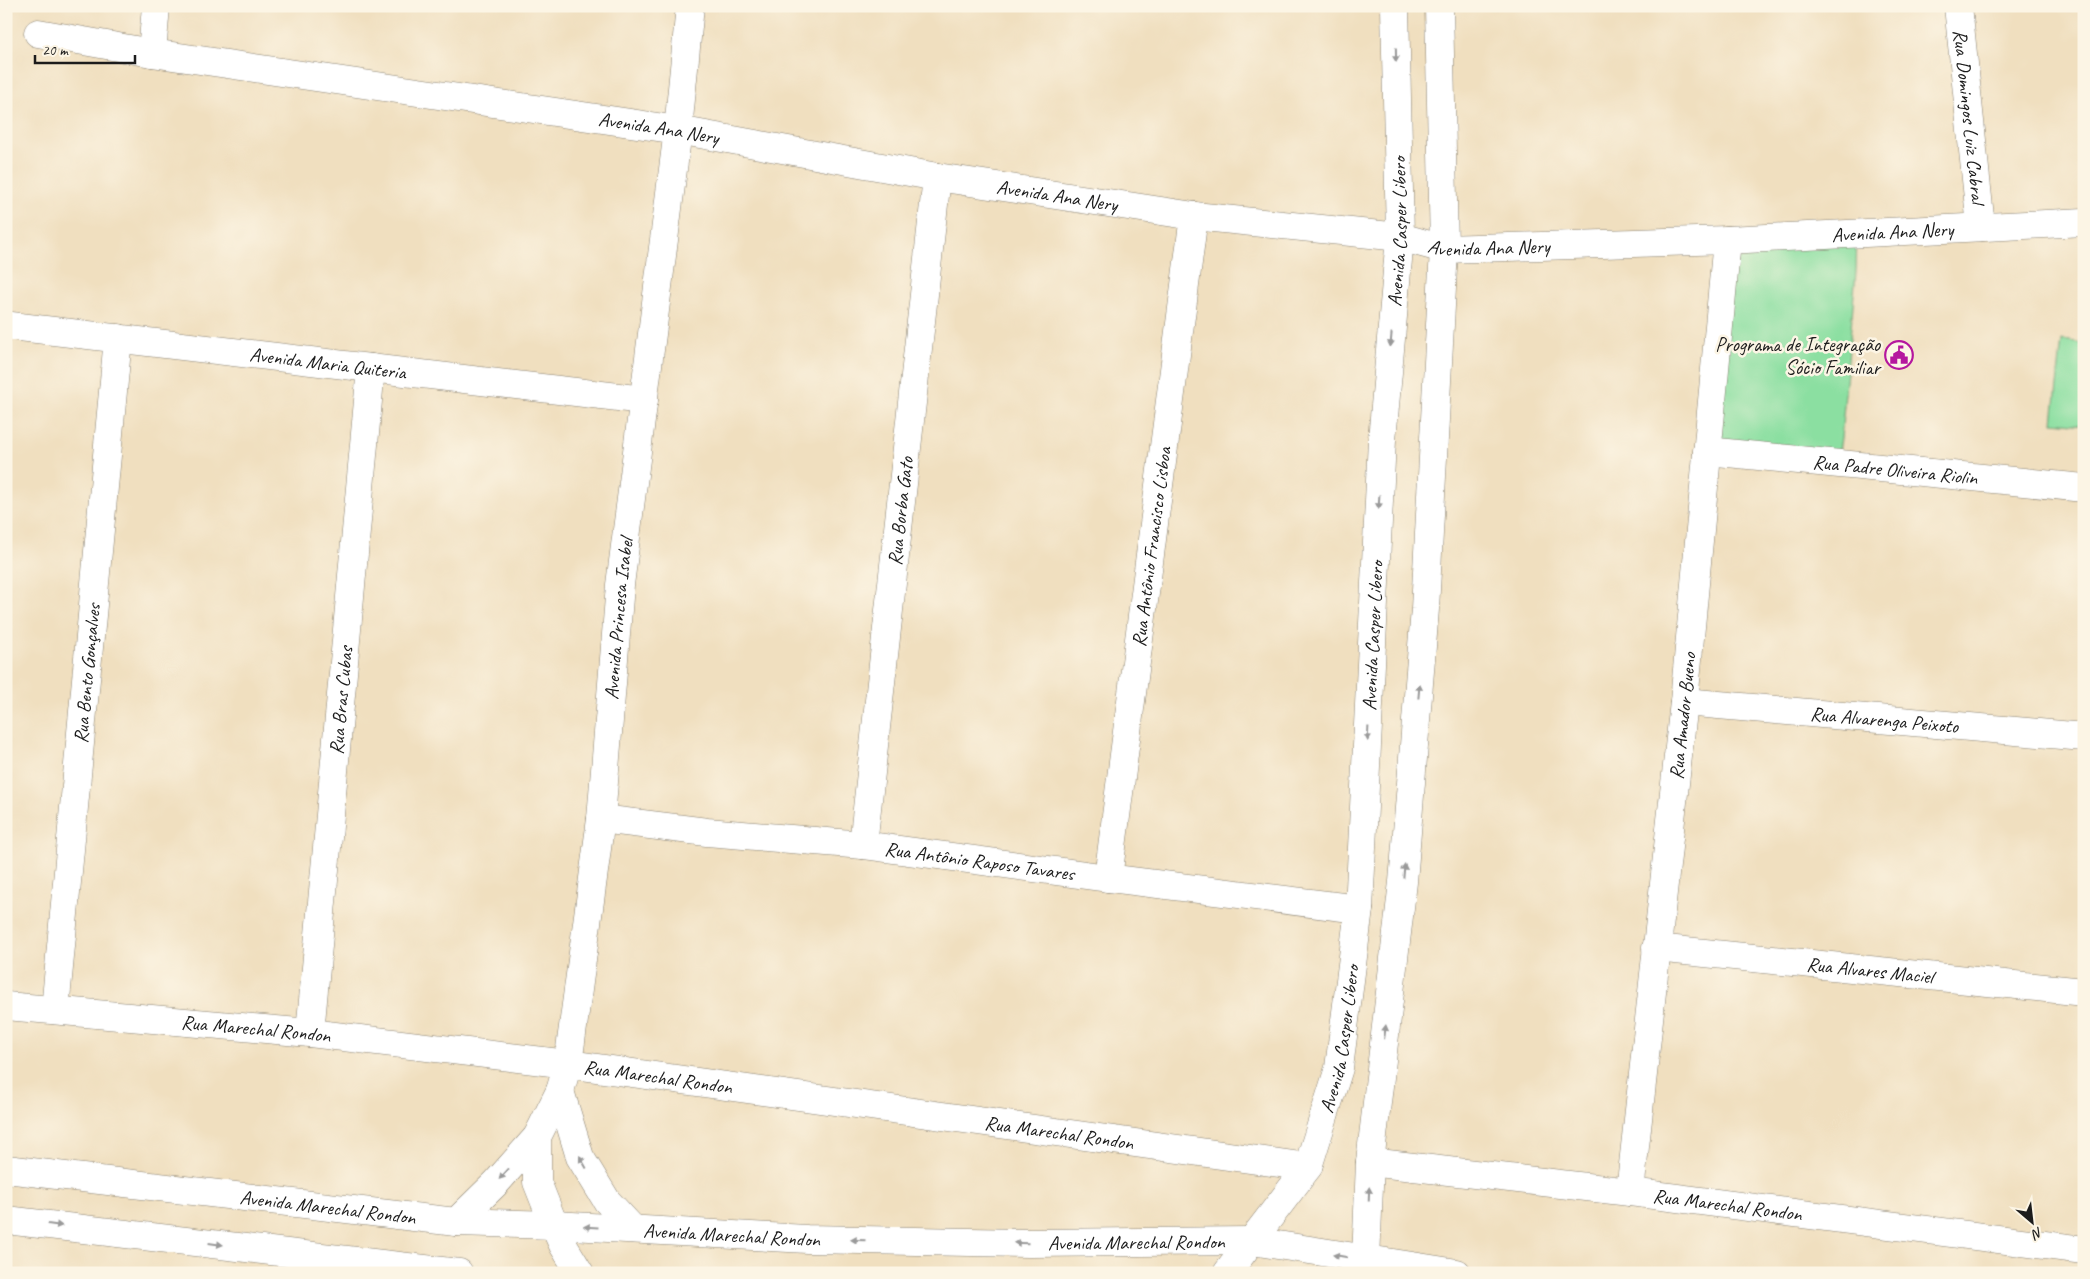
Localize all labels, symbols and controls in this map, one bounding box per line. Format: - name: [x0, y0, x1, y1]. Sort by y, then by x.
- street label: Rua Domingos Luiz Cabral: [1948, 28, 1991, 208]
- scale bar: [35, 32, 135, 64]
- text: 20 m: [42, 41, 69, 60]
- one-way arrow: [1392, 47, 1400, 63]
- street label: Avenida Ana Nery: [597, 107, 723, 151]
- street label: Avenida Casper Libero: [1382, 155, 1413, 307]
- street label: Avenida Ana Nery: [995, 174, 1121, 218]
- street label: Avenida Ana Nery: [1831, 216, 1956, 248]
- street label: Avenida Ana Nery: [1425, 233, 1552, 262]
- one-way arrow: [1387, 332, 1395, 348]
- place label: Programa de Integração Sócio Familiar: [1715, 332, 1882, 380]
- public building icon: Programa de Integração Sócio Familiar: [1884, 340, 1914, 370]
- street label: Avenida Maria Quiteria: [248, 342, 409, 385]
- street label: Rua Antônio Francisco Lisboa: [1126, 444, 1177, 648]
- street label: Rua Padre Oliveira Riolin: [1812, 449, 1979, 491]
- street label: Rua Borba Gato: [882, 455, 919, 567]
- one-way arrow: [1375, 494, 1383, 510]
- street label: Avenida Princesa Isabel: [599, 533, 639, 701]
- street label: Avenida Casper Libero: [1357, 558, 1389, 711]
- street label: Rua Bento Gonçalves: [68, 601, 106, 744]
- street label: Rua Bras Cubas: [324, 643, 359, 756]
- street label: Rua Amador Bueno: [1664, 651, 1702, 781]
- one-way arrow: [1415, 683, 1423, 699]
- street label: Rua Alvarenga Peixoto: [1809, 701, 1960, 739]
- one-way arrow: [1363, 726, 1371, 742]
- street label: Rua Antônio Raposo Tavares: [883, 836, 1078, 887]
- one-way arrow: [1401, 862, 1409, 878]
- street label: Rua Alvares Maciel: [1805, 952, 1938, 990]
- street label: Avenida Casper Libero: [1314, 962, 1365, 1116]
- street label: Rua Marechal Rondon: [180, 1010, 333, 1048]
- one-way arrow: [1381, 1024, 1389, 1040]
- street label: Rua Marechal Rondon: [582, 1054, 735, 1100]
- street label: Rua Marechal Rondon: [983, 1110, 1136, 1156]
- one-way arrow: [579, 1155, 587, 1169]
- one-way arrow: [498, 1167, 510, 1179]
- street label: Rua Marechal Rondon: [1652, 1183, 1804, 1227]
- street label: Avenida Marechal Rondon: [239, 1185, 418, 1230]
- one-way arrow: [1365, 1185, 1373, 1201]
- north arrow: [2008, 1196, 2058, 1246]
- street label: Avenida Marechal Rondon: [643, 1218, 821, 1252]
- one-way arrow: [47, 1221, 63, 1229]
- one-way arrow: [583, 1222, 599, 1230]
- text: N: [2028, 1223, 2046, 1244]
- street label: Avenida Marechal Rondon: [1048, 1229, 1226, 1256]
- one-way arrow: [850, 1236, 866, 1244]
- one-way arrow: [1013, 1239, 1029, 1247]
- one-way arrow: [208, 1240, 224, 1248]
- one-way arrow: [1331, 1251, 1347, 1259]

